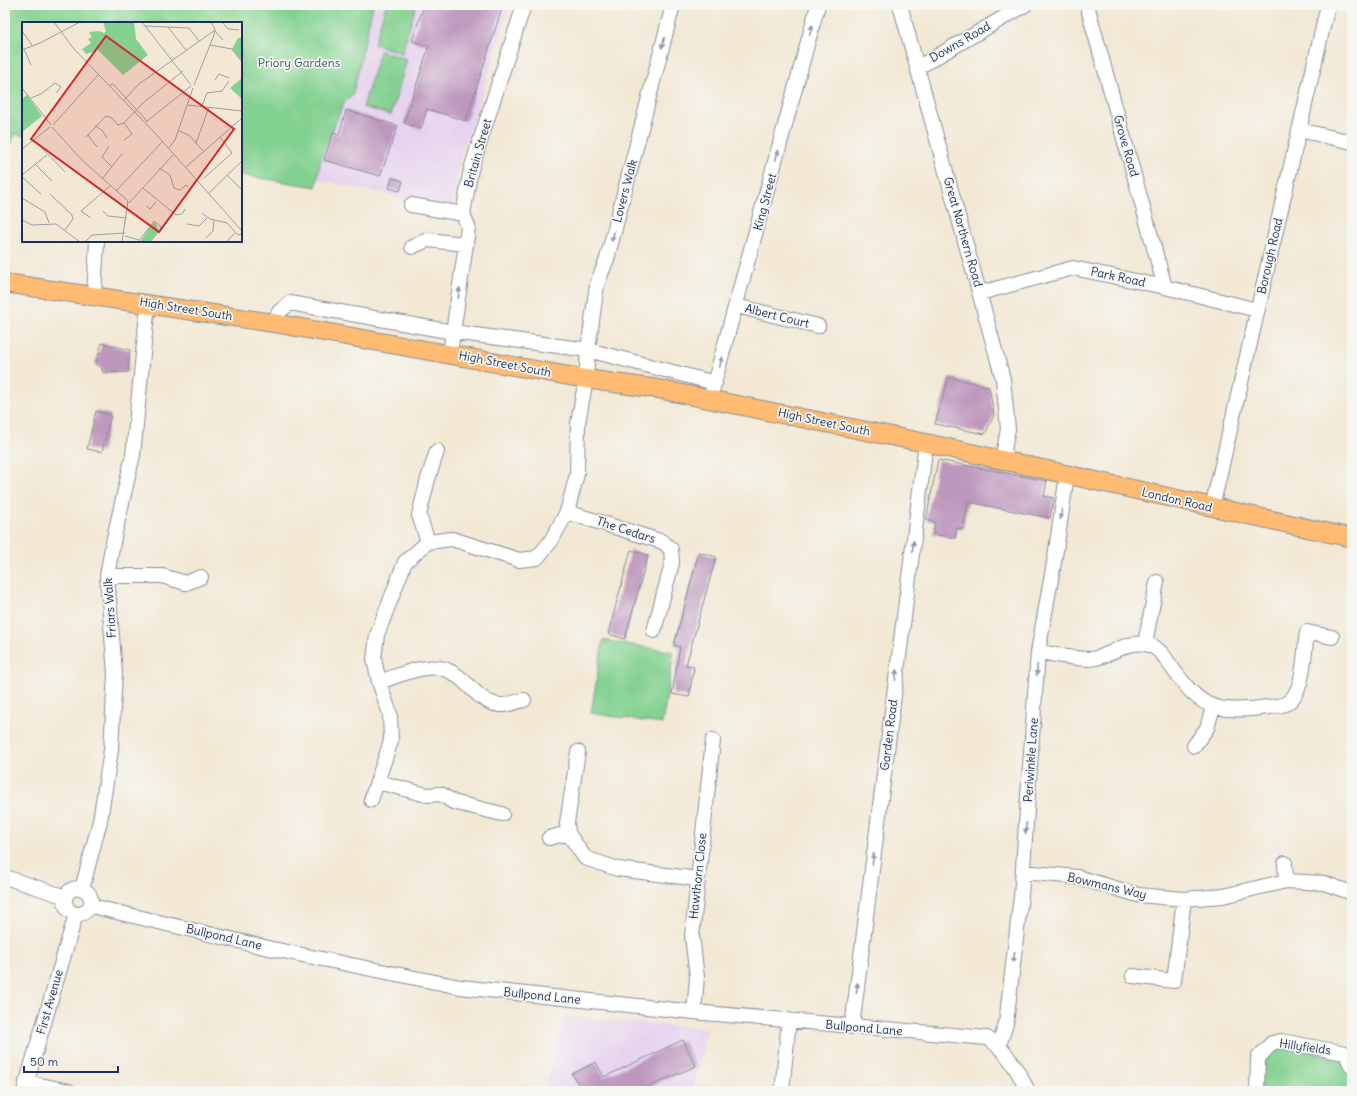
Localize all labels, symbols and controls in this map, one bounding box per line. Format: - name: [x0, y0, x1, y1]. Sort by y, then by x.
- street label: Downs Road: [927, 18, 993, 65]
- inset map: [22, 22, 242, 242]
- one-way arrow: [808, 24, 814, 36]
- one-way arrow: [660, 37, 666, 49]
- park label: Priory Gardens: [258, 55, 340, 70]
- street label: Grove Road: [1111, 113, 1142, 178]
- street label: Britain Street: [461, 117, 494, 189]
- one-way arrow: [774, 149, 780, 161]
- street label: Lovers Walk: [609, 158, 640, 224]
- street label: King Street: [750, 172, 779, 232]
- street label: Great Northern Road: [941, 175, 986, 288]
- street label: Borough Road: [1253, 216, 1286, 295]
- one-way arrow: [610, 230, 616, 242]
- street label: Park Road: [1089, 263, 1147, 290]
- one-way arrow: [456, 287, 462, 300]
- street label: High Street South: [138, 294, 234, 323]
- street label: Albert Court: [743, 300, 811, 331]
- street label: High Street South: [457, 347, 553, 380]
- one-way arrow: [718, 355, 724, 367]
- street label: High Street South: [777, 404, 872, 439]
- street label: London Road: [1140, 484, 1214, 515]
- one-way arrow: [1058, 508, 1064, 520]
- street label: The Cedars: [595, 513, 657, 546]
- one-way arrow: [910, 540, 916, 552]
- street label: Friars Walk: [100, 578, 119, 639]
- one-way arrow: [1034, 664, 1041, 676]
- one-way arrow: [893, 669, 900, 681]
- street label: Garden Road: [877, 698, 900, 771]
- street label: Periwinkle Lane: [1020, 717, 1041, 803]
- one-way arrow: [1023, 822, 1030, 834]
- street label: Hawthorn Close: [686, 832, 709, 920]
- one-way arrow: [870, 853, 876, 865]
- street label: Bowmans Way: [1066, 869, 1148, 902]
- street label: Bullpond Lane: [185, 920, 264, 953]
- one-way arrow: [1011, 951, 1017, 963]
- street label: First Avenue: [33, 968, 66, 1036]
- one-way arrow: [854, 982, 860, 994]
- street label: Bullpond Lane: [503, 984, 581, 1007]
- street label: Bullpond Lane: [825, 1017, 903, 1038]
- street label: Hillyfields: [1278, 1035, 1332, 1058]
- scale bar: [24, 1048, 118, 1074]
- text: 50 m: [30, 1054, 59, 1069]

